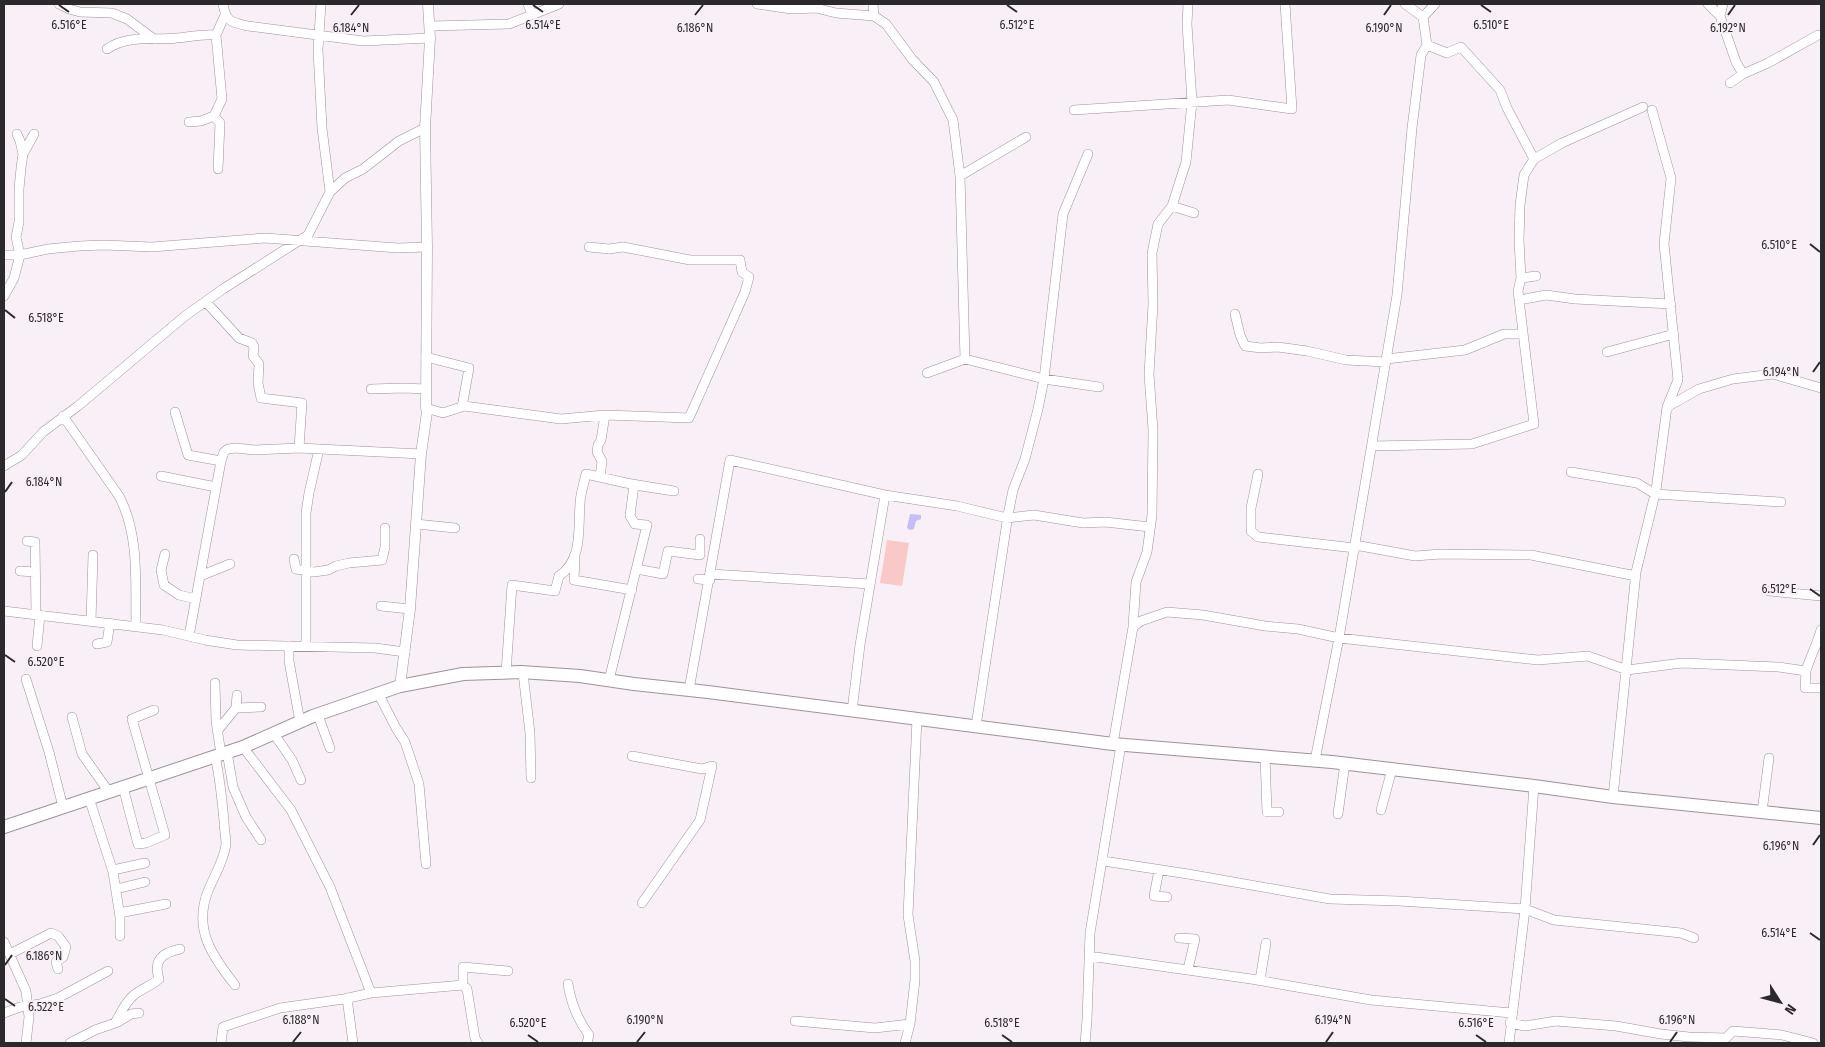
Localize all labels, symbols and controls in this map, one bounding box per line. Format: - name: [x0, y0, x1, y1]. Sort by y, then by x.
- text: 6.516°E: [51, 18, 87, 32]
- text: 6.514°E: [525, 18, 561, 32]
- text: 6.512°E: [1000, 18, 1035, 32]
- text: 6.510°E: [1473, 18, 1509, 32]
- text: 6.184°N: [333, 21, 369, 35]
- text: 6.186°N: [677, 21, 713, 35]
- text: 6.190°N: [1366, 21, 1402, 35]
- text: 6.192°N: [1710, 21, 1746, 35]
- text: 6.510°E: [1761, 238, 1797, 252]
- text: 6.518°E: [28, 311, 64, 325]
- text: 6.194°N: [1763, 365, 1799, 379]
- text: 6.184°N: [26, 475, 62, 489]
- text: 6.512°E: [1762, 582, 1797, 596]
- text: 6.520°E: [28, 655, 65, 669]
- text: 6.196°N: [1763, 839, 1799, 853]
- text: 6.514°E: [1761, 926, 1797, 940]
- text: 6.186°N: [26, 949, 62, 963]
- north arrow: [1755, 977, 1805, 1027]
- text: 6.522°E: [28, 1000, 64, 1014]
- text: N: [1781, 1001, 1799, 1018]
- text: 6.188°N: [283, 1013, 319, 1027]
- text: 6.190°N: [627, 1013, 663, 1027]
- text: 6.194°N: [1315, 1013, 1351, 1027]
- text: 6.196°N: [1659, 1013, 1695, 1027]
- text: 6.520°E: [510, 1016, 547, 1030]
- text: 6.518°E: [984, 1016, 1020, 1030]
- text: 6.516°E: [1458, 1016, 1494, 1030]

